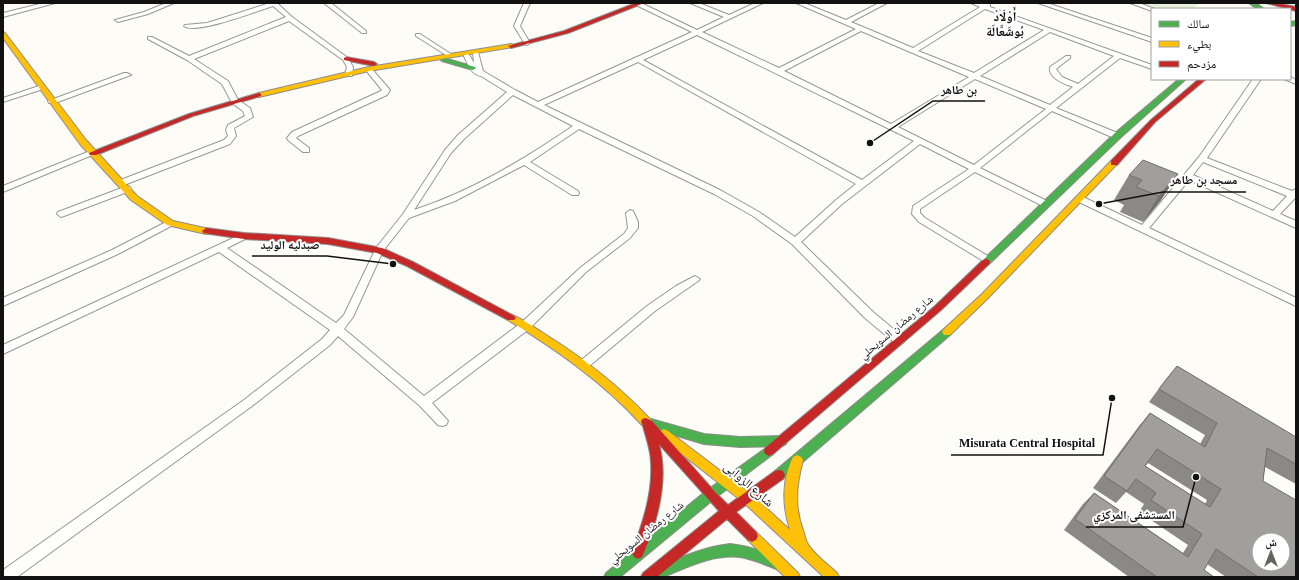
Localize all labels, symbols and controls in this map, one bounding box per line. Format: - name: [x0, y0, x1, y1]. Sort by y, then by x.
- district label: أَوْلَادْ بُوشَعَّالَة: [986, 6, 1024, 39]
- legend: [1151, 8, 1291, 80]
- text: سالك: [1187, 17, 1209, 31]
- text: بطيء: [1187, 37, 1211, 54]
- text: مزدحم: [1187, 57, 1216, 72]
- callout: بن طاهر: [933, 77, 985, 101]
- text: بن طاهر: [940, 83, 977, 98]
- callout: مسجد بن طاهر: [1163, 168, 1246, 192]
- text: مسجد بن طاهر: [1170, 173, 1238, 188]
- callout: صبدليه الوليد: [252, 232, 327, 256]
- text: صبدليه الوليد: [261, 238, 320, 252]
- street label: شارع رمضان السويحلي: [857, 293, 937, 363]
- callout: Misurata Central Hospital: [951, 431, 1103, 455]
- text: Misurata Central Hospital: [959, 436, 1096, 450]
- street label: شارع الزوابى: [720, 458, 777, 511]
- street label: شارع رمضان السويحلي: [606, 498, 687, 568]
- callout: المستشفى المركزي: [1086, 503, 1183, 527]
- text: المستشفى المركزي: [1093, 508, 1175, 525]
- north arrow: [1251, 532, 1291, 572]
- text: ش: [1265, 536, 1277, 550]

